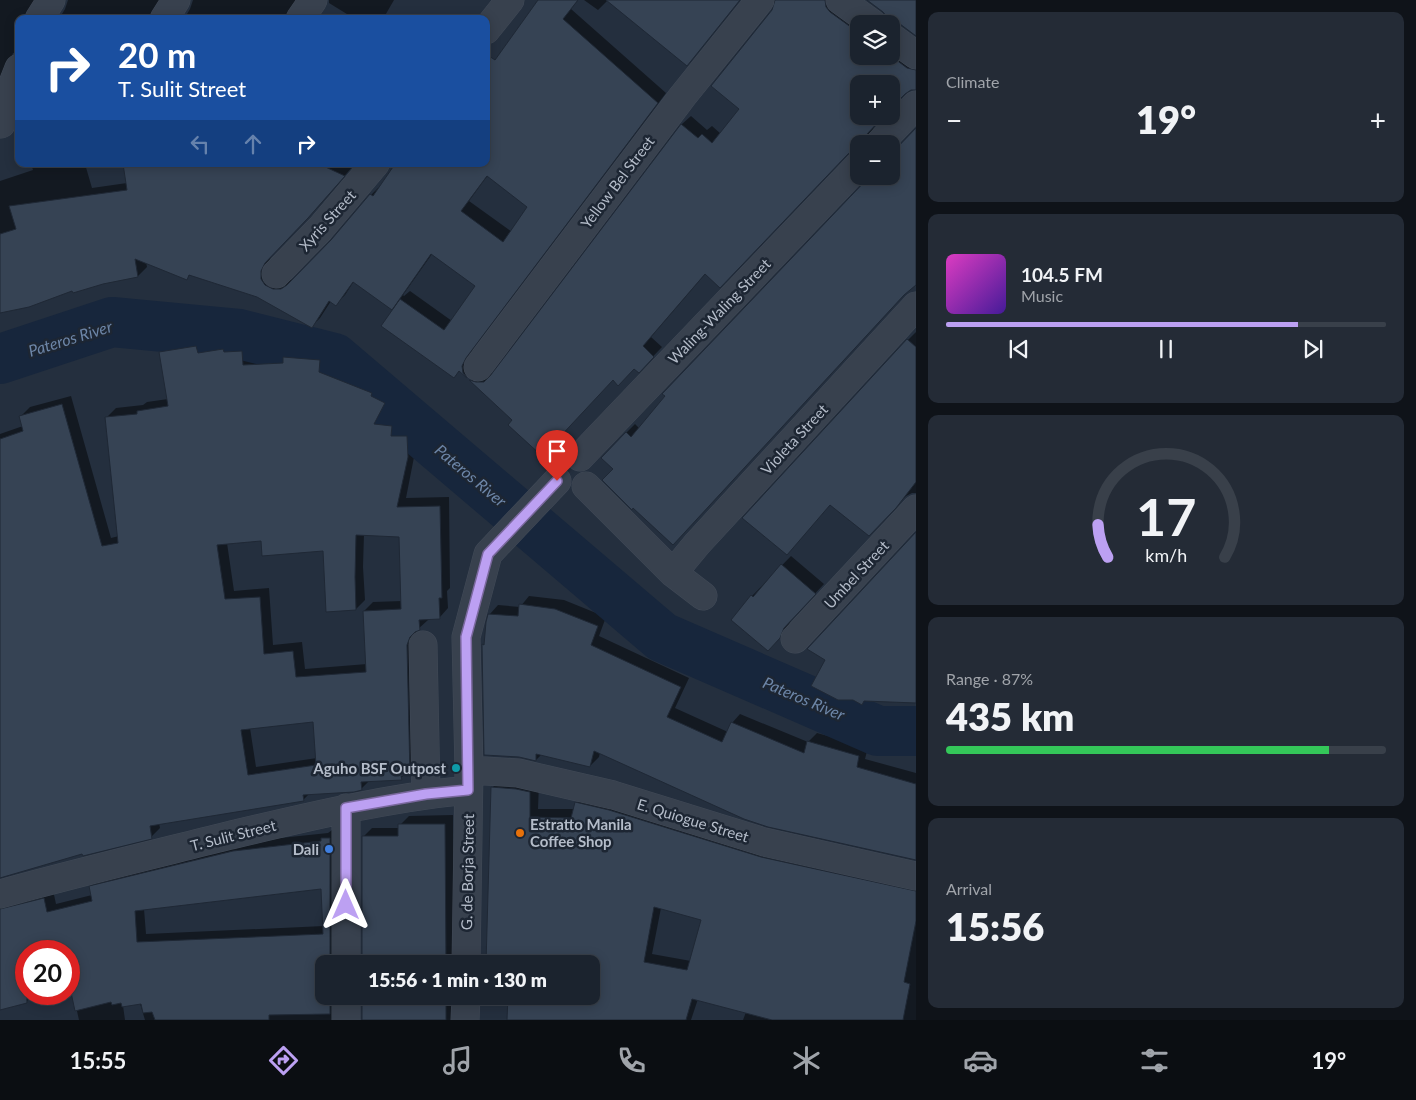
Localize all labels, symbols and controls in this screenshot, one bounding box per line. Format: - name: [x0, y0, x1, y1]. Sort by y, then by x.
- map controls: [850, 15, 900, 185]
- button: layers: [850, 15, 900, 65]
- text: 20 m: [118, 33, 196, 75]
- icon: right: [35, 35, 100, 100]
- text: Climate: [946, 72, 999, 91]
- text: T. Sulit Street: [118, 75, 246, 102]
- button: +: [850, 75, 900, 125]
- text: 19°: [1136, 96, 1196, 142]
- text: −: [946, 103, 962, 137]
- text: +: [1370, 103, 1386, 137]
- icon: left: [186, 130, 214, 158]
- icon: ahead: [239, 130, 267, 158]
- icon: right: [292, 130, 320, 158]
- street label: Yellow Bel Street: [576, 132, 658, 232]
- button: −: [850, 135, 900, 185]
- street label: Xyris Street: [295, 185, 359, 254]
- street label: Waling-Waling Street: [664, 254, 774, 367]
- text: 104.5 FM: [1021, 263, 1103, 286]
- text: Music: [1021, 286, 1063, 305]
- water label: Pateros River: [26, 316, 115, 360]
- icon: previous: [1005, 335, 1033, 363]
- icon: pause: [1152, 335, 1180, 363]
- icon: next: [1299, 335, 1327, 363]
- street label: Violeta Street: [757, 400, 832, 478]
- pin: [536, 430, 578, 481]
- icon: arrive: [543, 437, 571, 465]
- water label: Pateros River: [432, 440, 511, 511]
- text: 17: [1136, 485, 1196, 547]
- street label: Umbel Street: [820, 536, 892, 612]
- text: km/h: [1145, 544, 1187, 566]
- text: Range · 87%: [946, 669, 1033, 688]
- water label: Pateros River: [760, 672, 848, 724]
- text: 435 km: [946, 693, 1074, 739]
- place label: Aguho BSF Outpost: [312, 759, 446, 777]
- marker: Aguho BSF Outpost: [450, 762, 462, 774]
- street label: E. Quiogue Street: [635, 794, 752, 846]
- street label: G. de Borja Street: [457, 813, 477, 930]
- place label: Estratto Manila Coffee Shop: [530, 815, 632, 850]
- street label: T. Sulit Street: [188, 816, 278, 854]
- marker: Estratto Manila Coffee Shop: [514, 827, 526, 839]
- place label: Dali: [293, 840, 319, 858]
- marker: Dali: [323, 843, 335, 855]
- position arrow: [319, 878, 371, 930]
- text: Arrival: [946, 879, 992, 898]
- text: 15:56: [946, 903, 1044, 949]
- speed limit sign: 20: [15, 940, 80, 1005]
- text: 15:56 · 1 min · 130 m: [368, 968, 547, 991]
- icon: directions: [266, 1043, 301, 1078]
- icon: music: [440, 1043, 475, 1078]
- icon: phone: [614, 1043, 649, 1078]
- icon: climate: [789, 1043, 824, 1078]
- icon: car: [963, 1043, 998, 1078]
- icon: filters: [1137, 1043, 1172, 1078]
- text: 15:55: [70, 1047, 126, 1074]
- text: 19°: [1312, 1047, 1346, 1074]

